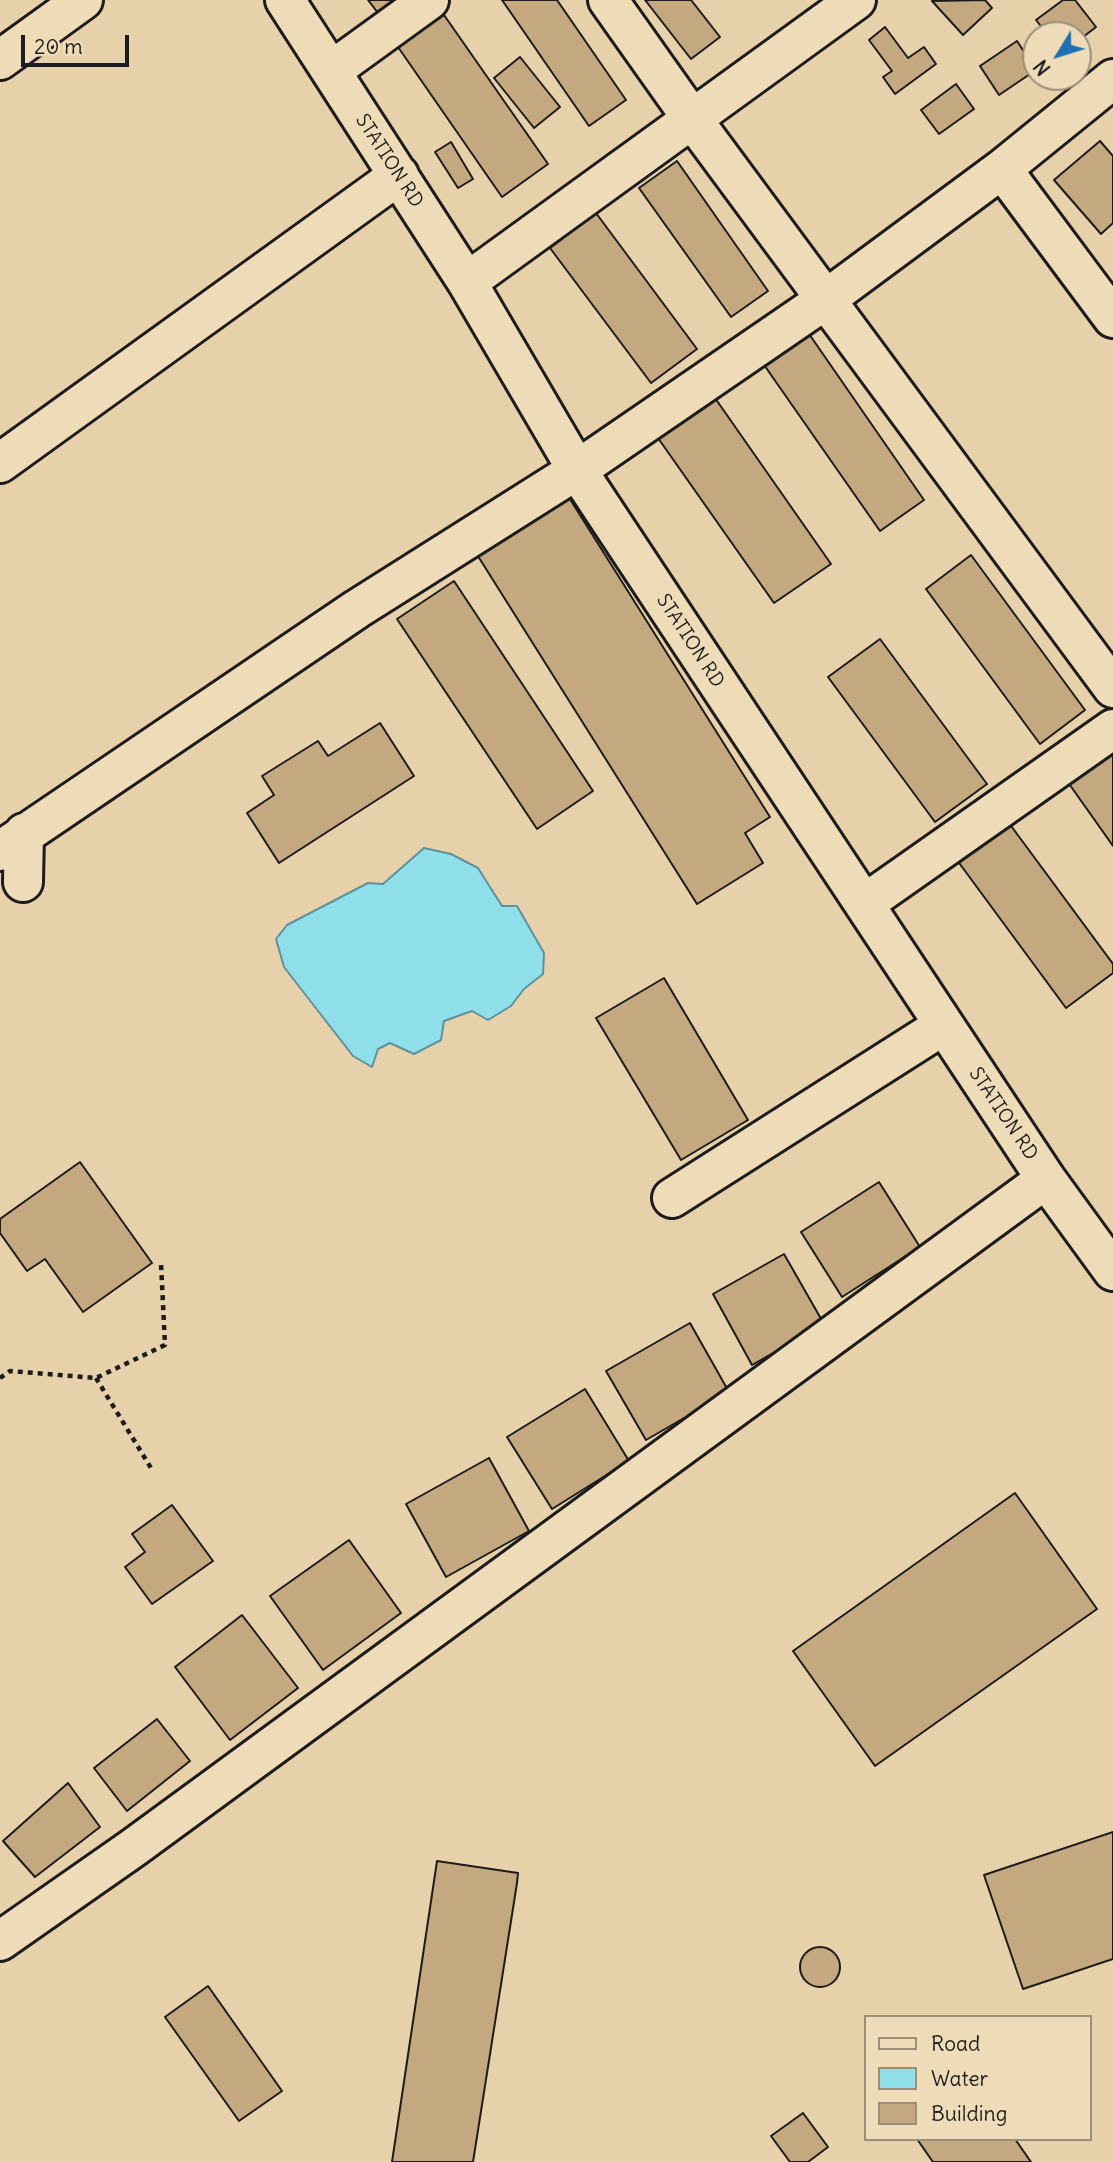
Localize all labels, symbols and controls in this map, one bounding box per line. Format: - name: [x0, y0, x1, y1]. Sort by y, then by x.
- scale bar: [24, 21, 133, 65]
- north arrow: [1022, 21, 1092, 91]
- text: 20 m: [34, 33, 83, 60]
- text: N: [1029, 55, 1056, 80]
- street label: STATION RD: [350, 110, 428, 212]
- street label: STATION RD: [651, 590, 729, 692]
- street label: STATION RD: [964, 1063, 1042, 1165]
- legend: [864, 2015, 1092, 2141]
- text: Road: [931, 2030, 980, 2057]
- text: Water: [931, 2065, 988, 2092]
- text: Building: [931, 2100, 1007, 2127]

